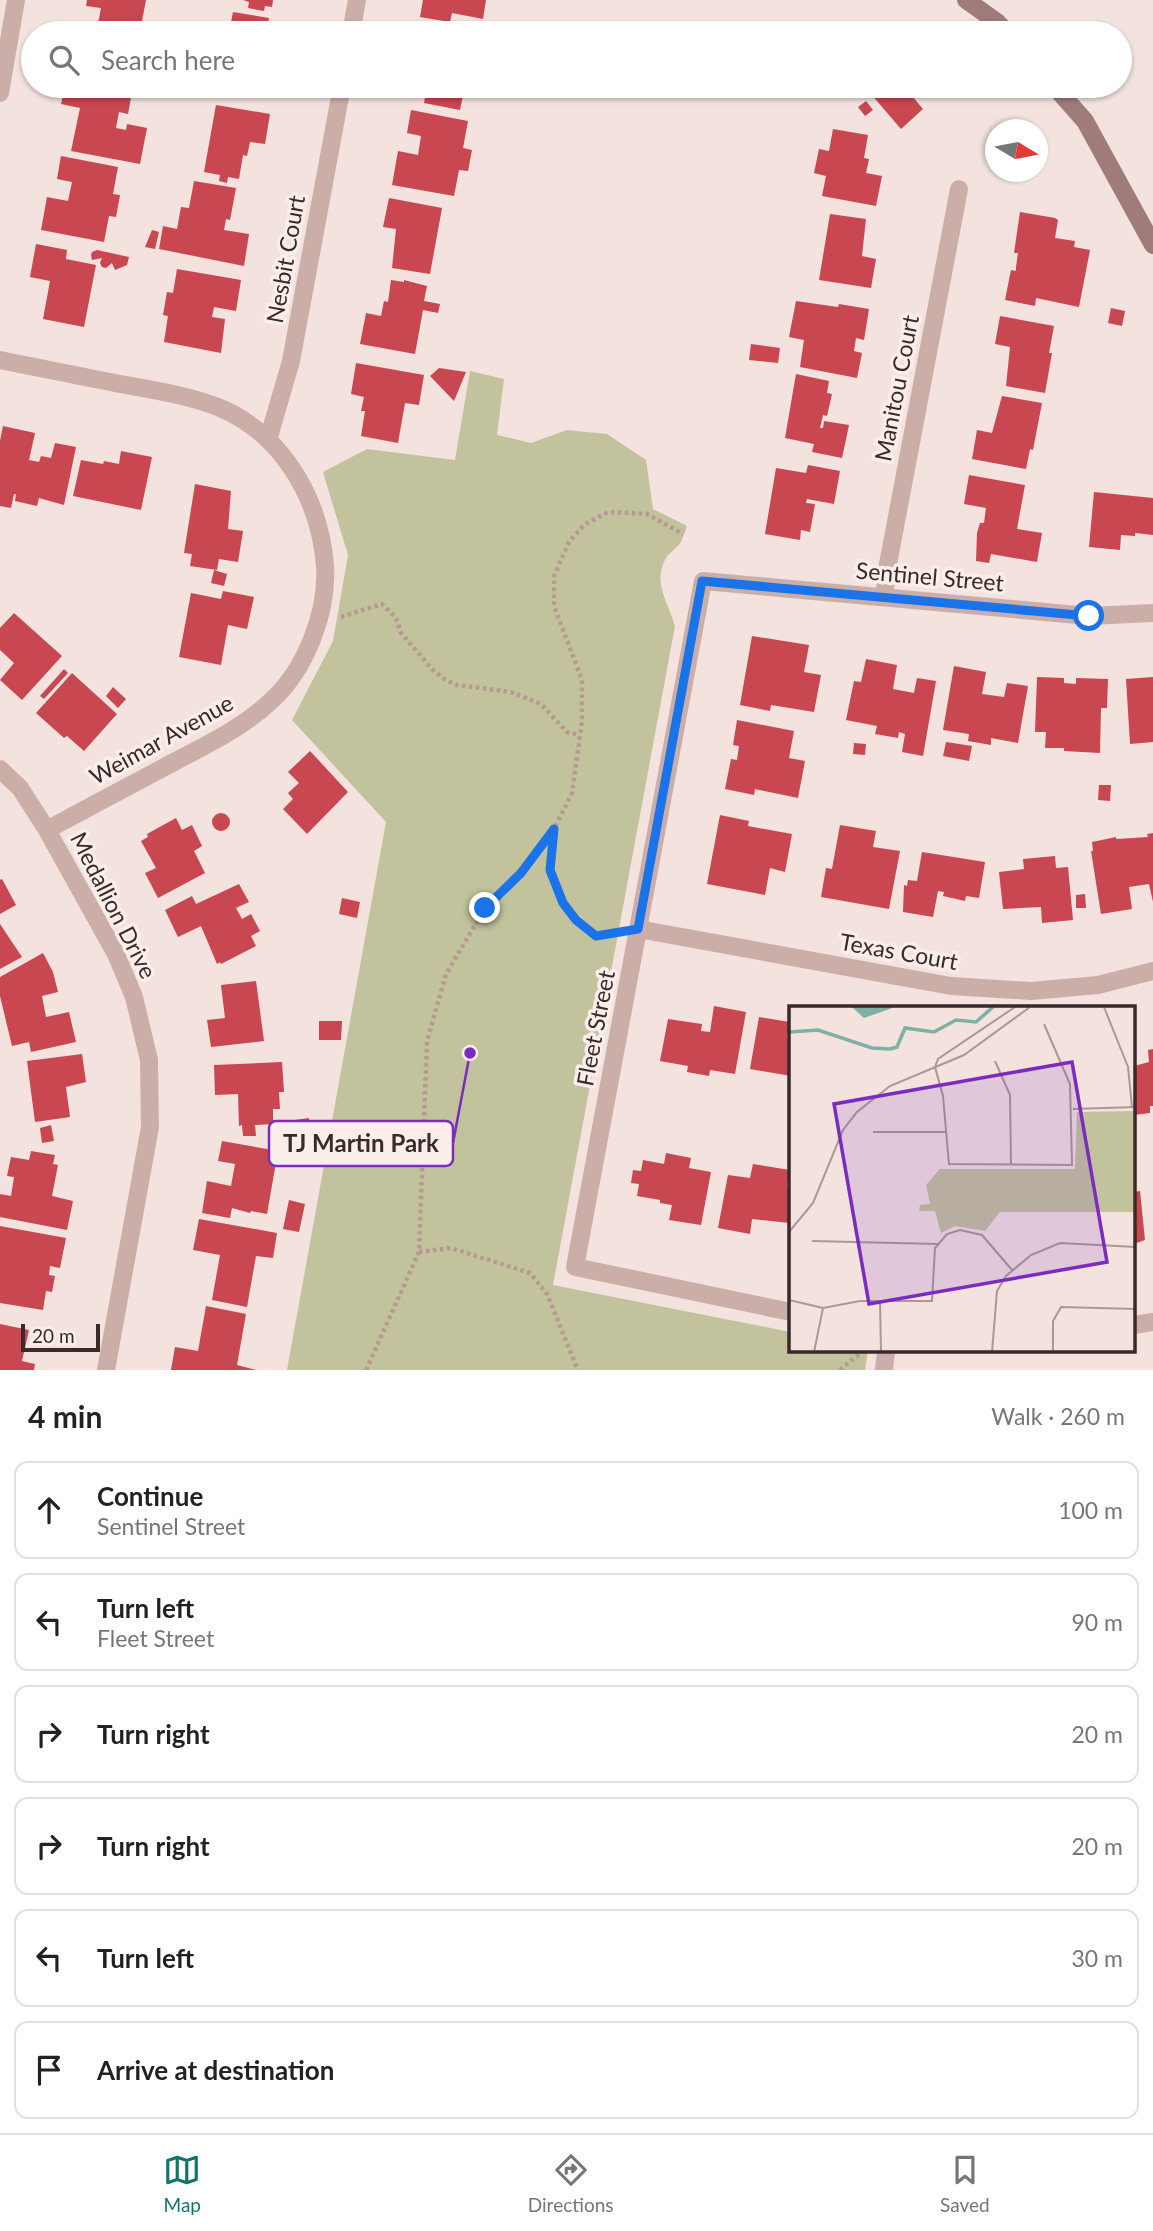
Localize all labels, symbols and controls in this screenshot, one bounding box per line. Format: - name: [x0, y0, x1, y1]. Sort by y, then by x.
- search box: [21, 21, 1132, 98]
- icon: search: [45, 41, 83, 79]
- text: Search here: [101, 44, 235, 76]
- north arrow: [985, 119, 1048, 182]
- street label: Nesbit Court: [260, 192, 310, 325]
- street label: Manitou Court: [868, 312, 924, 463]
- street label: Sentinel Street: [855, 556, 1006, 596]
- route start: [1073, 600, 1104, 631]
- street label: Weimar Avenue: [84, 688, 238, 790]
- street label: Medallion Drive: [65, 827, 163, 983]
- route end: [469, 892, 500, 923]
- street label: Texas Court: [838, 927, 961, 975]
- street label: Fleet Street: [570, 967, 620, 1088]
- inset map: [789, 1006, 1136, 1352]
- callout: TJ Martin Park: [269, 1121, 453, 1166]
- text: TJ Martin Park: [283, 1128, 439, 1157]
- scale bar: [21, 1321, 100, 1353]
- text: 20 m: [32, 1324, 75, 1347]
- text: 4 min: [28, 1398, 102, 1434]
- text: Walk · 260 m: [991, 1402, 1125, 1430]
- text: Continue: [97, 1480, 203, 1512]
- icon: ahead: [30, 1491, 68, 1529]
- text: 100 m: [1058, 1496, 1123, 1524]
- text: Sentinel Street: [97, 1512, 245, 1540]
- text: Turn left: [97, 1592, 194, 1624]
- icon: left: [30, 1603, 68, 1641]
- text: 90 m: [1072, 1608, 1123, 1636]
- text: Fleet Street: [97, 1624, 214, 1652]
- icon: right: [30, 1715, 68, 1753]
- text: Turn right: [97, 1718, 210, 1750]
- text: 20 m: [1072, 1720, 1123, 1748]
- icon: right: [30, 1827, 68, 1865]
- text: Turn right: [97, 1830, 210, 1862]
- text: 20 m: [1072, 1832, 1123, 1860]
- icon: left: [30, 1939, 68, 1977]
- text: Turn left: [97, 1942, 194, 1974]
- text: 30 m: [1072, 1944, 1123, 1972]
- icon: arrive: [30, 2051, 68, 2089]
- text: Arrive at destination: [97, 2054, 334, 2086]
- tab: Map: [163, 2151, 201, 2216]
- tab: Directions: [528, 2151, 614, 2216]
- tab: Saved: [940, 2151, 990, 2216]

